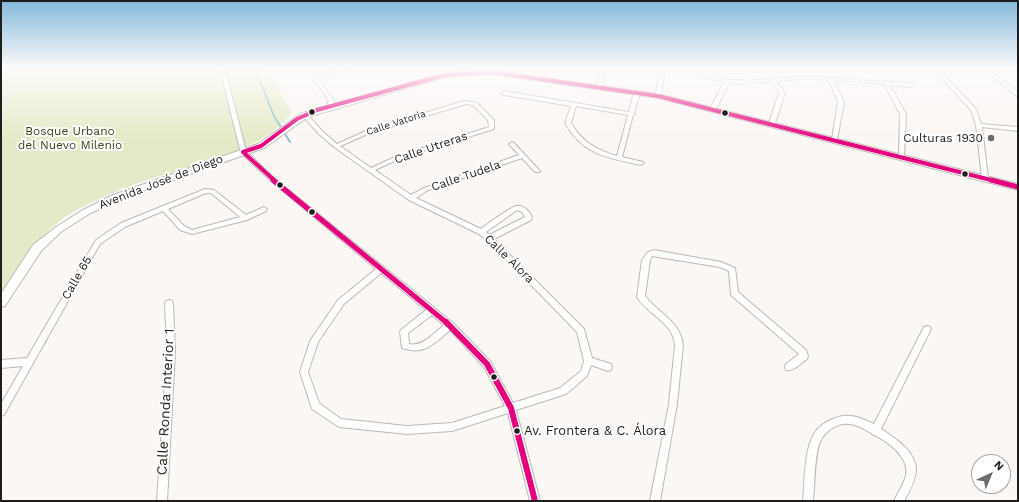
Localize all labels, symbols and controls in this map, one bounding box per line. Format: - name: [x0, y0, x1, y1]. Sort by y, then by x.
- unlabelled marker: [307, 107, 317, 117]
- street label: Calle Vatoria: [365, 108, 427, 138]
- unlabelled marker: [720, 108, 730, 118]
- park label: Bosque Urbano del Nuevo Milenio: [18, 124, 122, 152]
- street label: Calle Utreras: [393, 129, 469, 167]
- place label: Culturas 1930: [903, 131, 983, 145]
- marker: Culturas 1930: [986, 133, 996, 143]
- street label: Avenida José de Diego: [97, 152, 225, 212]
- street label: Calle Tudela: [430, 157, 502, 195]
- unlabelled marker: [960, 169, 970, 179]
- unlabelled marker: [275, 180, 285, 190]
- unlabelled marker: [307, 207, 317, 217]
- street label: Calle Álora: [481, 232, 537, 286]
- street label: Calle 65: [59, 254, 95, 302]
- street label: Calle Ronda Interior 1: [154, 328, 178, 476]
- unlabelled marker: [489, 372, 499, 382]
- place label: Av. Frontera & C. Álora: [524, 423, 666, 439]
- marker: Av. Frontera & C. Álora: [512, 426, 522, 436]
- north arrow: [971, 454, 1011, 494]
- text: N: [992, 458, 1006, 473]

